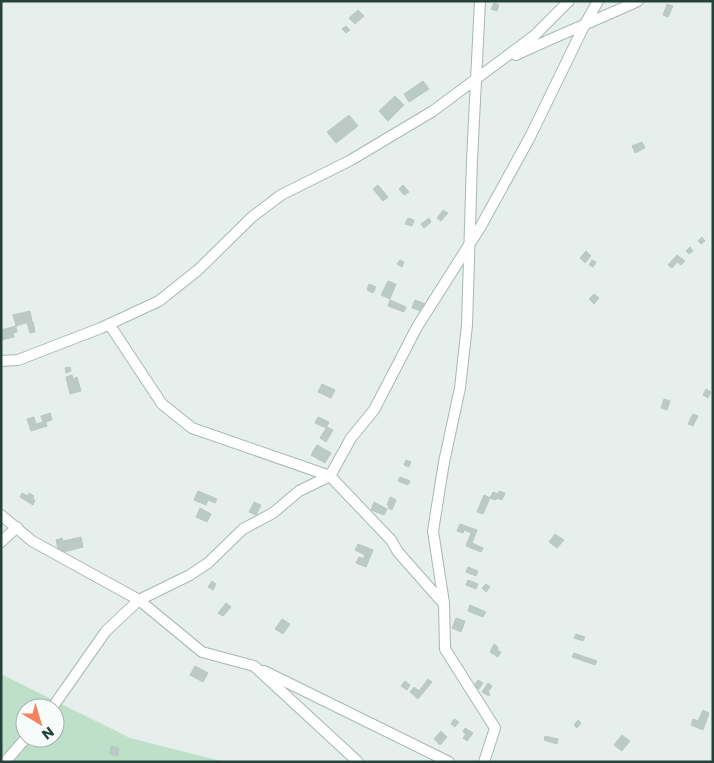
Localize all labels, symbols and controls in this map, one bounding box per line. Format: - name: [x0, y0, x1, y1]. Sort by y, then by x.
- north arrow: [15, 698, 65, 748]
- text: N: [38, 722, 58, 744]

